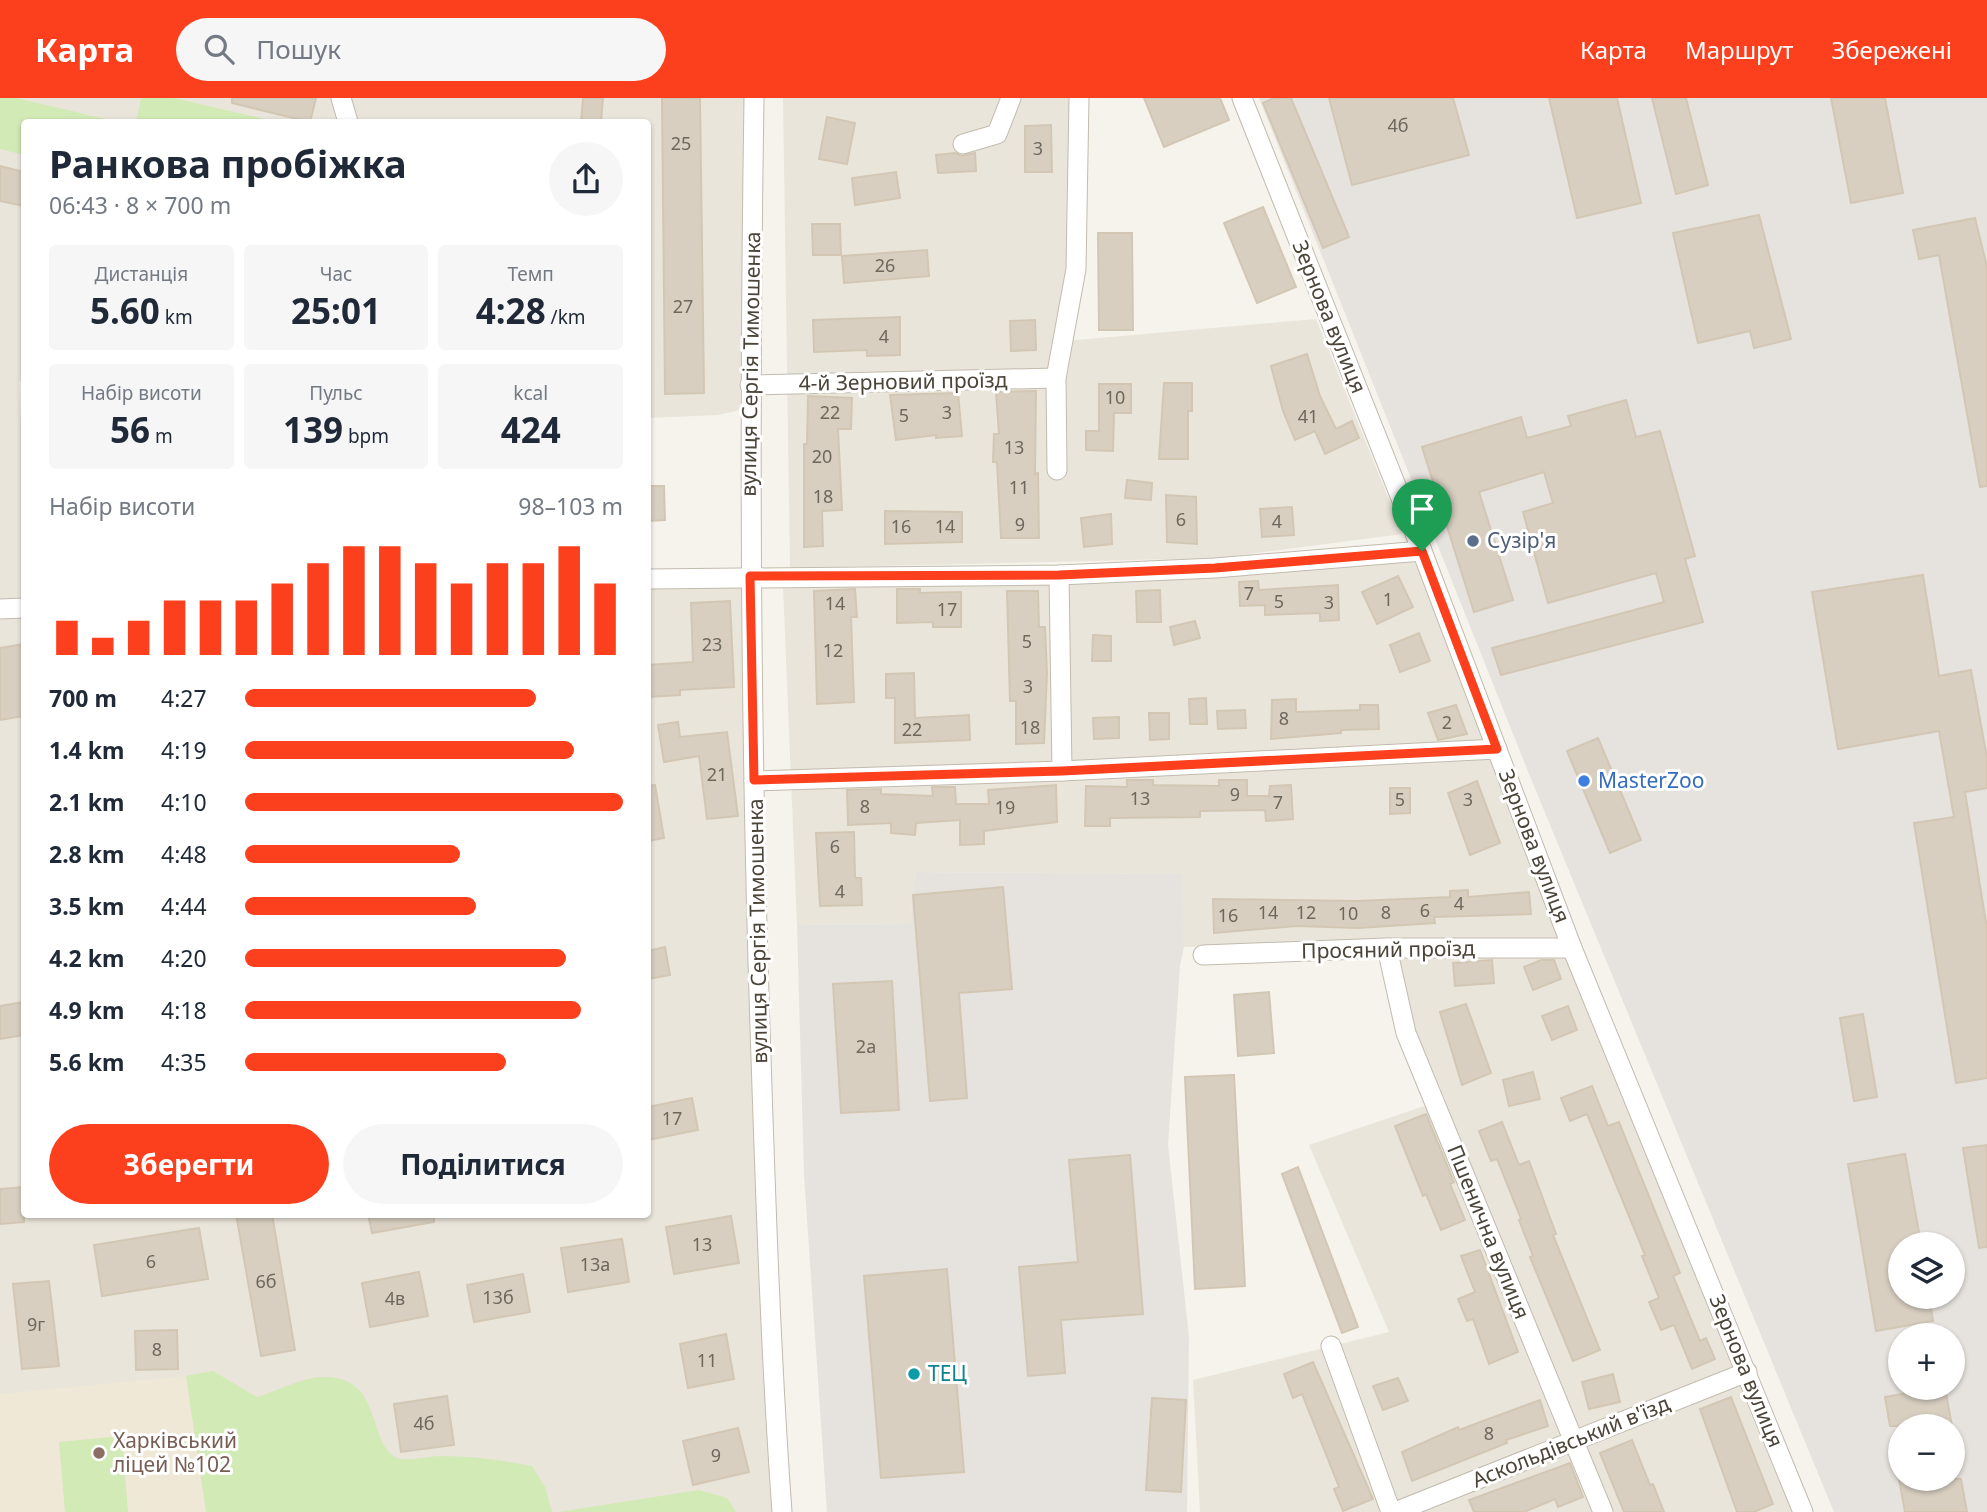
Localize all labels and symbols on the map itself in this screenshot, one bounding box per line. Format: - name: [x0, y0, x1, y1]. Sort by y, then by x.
- house number: 4б: [1387, 113, 1409, 137]
- house number: 25: [671, 131, 691, 155]
- house number: 3: [1033, 136, 1043, 160]
- street label: вулиця Сергія Тимошенка: [734, 231, 766, 497]
- street label: Зернова вулиця: [1287, 236, 1373, 397]
- house number: 26: [875, 253, 895, 277]
- house number: 27: [673, 294, 693, 318]
- house number: 4: [879, 324, 889, 348]
- street label: 4-й Зерновий проїзд: [798, 365, 1008, 397]
- house number: 10: [1105, 385, 1125, 409]
- house number: 22: [820, 400, 840, 424]
- house number: 3: [942, 400, 952, 424]
- house number: 5: [899, 403, 909, 427]
- house number: 41: [1298, 404, 1318, 428]
- house number: 13: [1004, 435, 1024, 459]
- house number: 20: [812, 444, 832, 468]
- house number: 11: [1009, 475, 1029, 499]
- pin: [1392, 479, 1452, 551]
- house number: 18: [813, 484, 833, 508]
- house number: 6: [1176, 507, 1186, 531]
- house number: 4: [1272, 509, 1282, 533]
- house number: 9: [1015, 512, 1025, 536]
- house number: 16: [891, 514, 911, 538]
- house number: 14: [935, 514, 955, 538]
- place label: Сузір'я: [1487, 526, 1556, 554]
- marker: Сузір'я: [1465, 533, 1481, 549]
- house number: 7: [1244, 581, 1254, 605]
- house number: 1: [1383, 587, 1393, 611]
- house number: 5: [1274, 589, 1284, 613]
- house number: 3: [1324, 590, 1334, 614]
- house number: 14: [825, 591, 845, 615]
- house number: 17: [937, 597, 957, 621]
- house number: 5: [1022, 629, 1032, 653]
- house number: 23: [702, 632, 722, 656]
- house number: 12: [823, 638, 843, 662]
- house number: 3: [1023, 674, 1033, 698]
- house number: 8: [1279, 706, 1289, 730]
- house number: 2: [1442, 710, 1452, 734]
- house number: 18: [1020, 715, 1040, 739]
- house number: 22: [902, 717, 922, 741]
- house number: 21: [707, 762, 727, 786]
- street label: Зернова вулиця: [1493, 765, 1577, 926]
- place label: MasterZoo: [1598, 766, 1704, 794]
- marker: MasterZoo: [1576, 773, 1592, 789]
- house number: 9: [1230, 782, 1240, 806]
- house number: 13: [1130, 786, 1150, 810]
- house number: 5: [1395, 787, 1405, 811]
- house number: 3: [1463, 787, 1473, 811]
- house number: 7: [1273, 790, 1283, 814]
- house number: 8: [860, 794, 870, 818]
- house number: 19: [995, 795, 1015, 819]
- street label: вулиця Сергія Тимошенка: [741, 798, 773, 1064]
- house number: 6: [830, 834, 840, 858]
- house number: 4: [835, 879, 845, 903]
- house number: 4: [1454, 891, 1464, 915]
- house number: 6: [1420, 898, 1430, 922]
- house number: 14: [1258, 900, 1278, 924]
- house number: 12: [1296, 900, 1316, 924]
- house number: 8: [1381, 900, 1391, 924]
- house number: 10: [1338, 901, 1358, 925]
- house number: 16: [1218, 903, 1238, 927]
- street label: Просяний проїзд: [1301, 933, 1475, 965]
- house number: 2а: [856, 1034, 876, 1058]
- house number: 17: [662, 1106, 682, 1130]
- street label: Пшенична вулиця: [1441, 1140, 1537, 1323]
- house number: 13: [692, 1232, 712, 1256]
- house number: 6: [146, 1249, 156, 1273]
- house number: 13а: [580, 1252, 610, 1276]
- house number: 6б: [255, 1269, 277, 1293]
- house number: 13б: [482, 1285, 514, 1309]
- house number: 4в: [385, 1286, 405, 1310]
- street label: Зернова вулиця: [1704, 1290, 1790, 1451]
- house number: 9г: [27, 1312, 45, 1336]
- house number: 8: [152, 1337, 162, 1361]
- house number: 11: [697, 1348, 717, 1372]
- place label: ТЕЦ: [928, 1359, 967, 1387]
- marker: ТЕЦ: [906, 1366, 922, 1382]
- street label: Аскольдівський в'їзд: [1468, 1389, 1674, 1494]
- house number: 4б: [413, 1411, 435, 1435]
- house number: 8: [1484, 1421, 1494, 1445]
- place label: Харківський ліцей №102: [113, 1426, 237, 1478]
- house number: 9: [711, 1443, 721, 1467]
- marker: Харківський ліцей №102: [91, 1445, 107, 1461]

